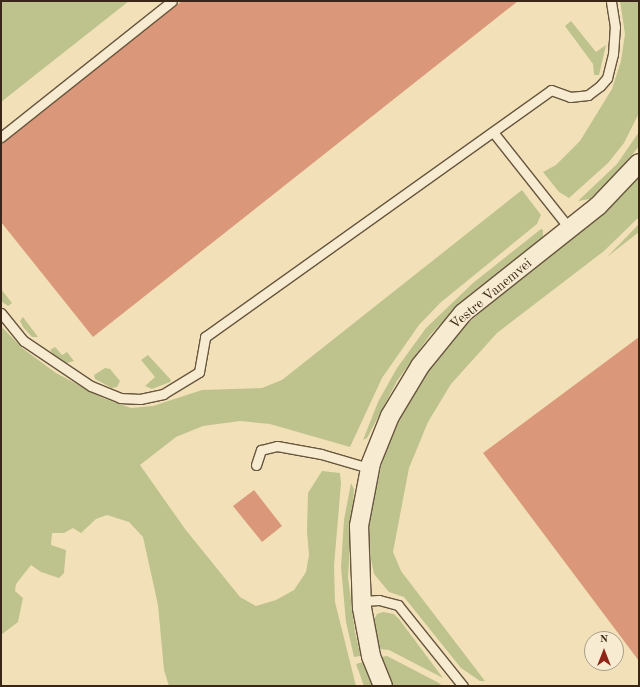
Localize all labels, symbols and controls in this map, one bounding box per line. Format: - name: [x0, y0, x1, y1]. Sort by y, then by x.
- street label: Vestre Vanemvei: [447, 255, 535, 333]
- north arrow: [584, 631, 624, 671]
- text: N: [600, 634, 608, 645]

